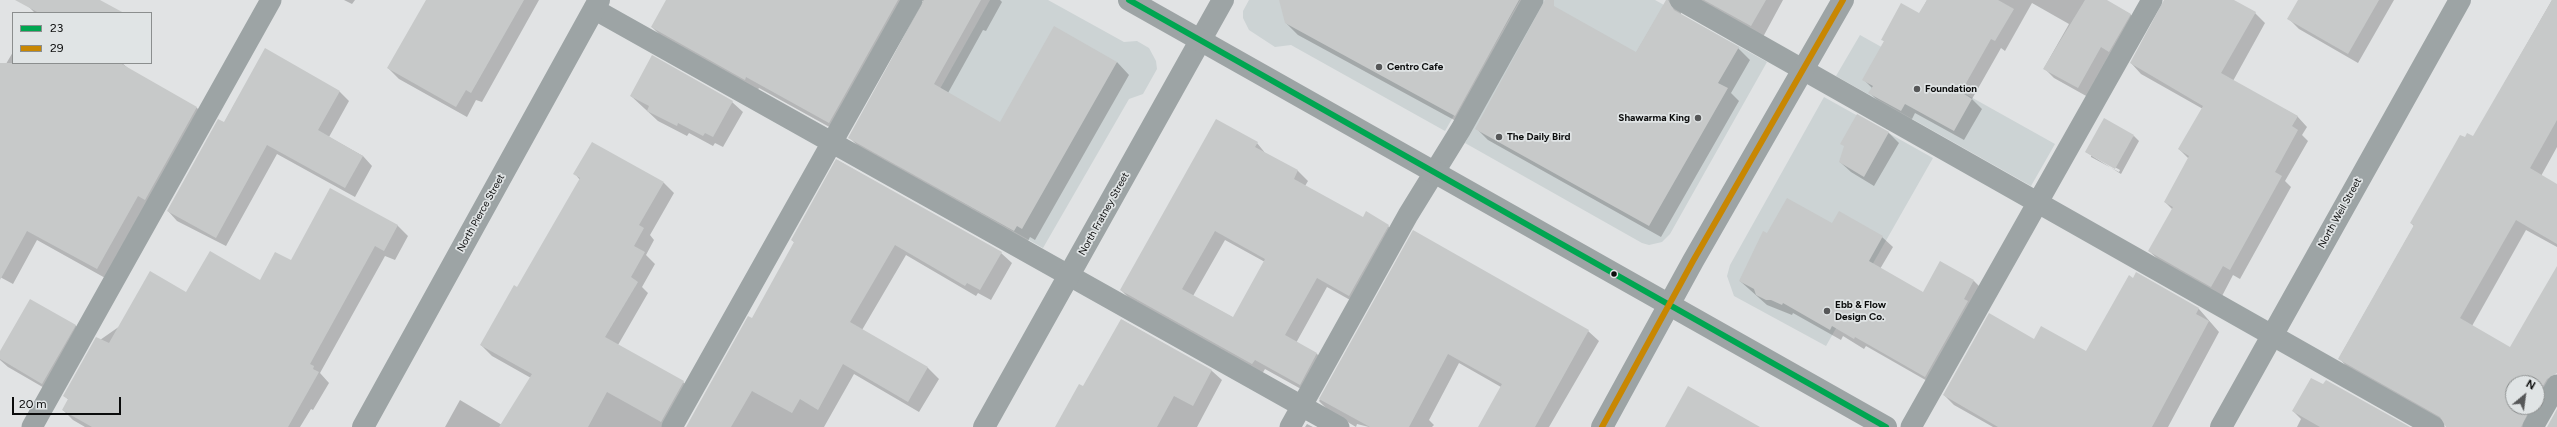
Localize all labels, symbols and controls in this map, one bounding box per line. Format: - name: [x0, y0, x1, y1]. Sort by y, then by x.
- legend: [12, 12, 152, 64]
- text: 23: [50, 21, 63, 35]
- text: 29: [50, 41, 64, 55]
- place label: Centro Cafe: [1387, 61, 1443, 73]
- marker: Centro Cafe: [1374, 62, 1384, 72]
- place label: Foundation: [1925, 83, 1977, 95]
- marker: Foundation: [1912, 84, 1922, 94]
- place label: Shawarma King: [1618, 112, 1690, 124]
- marker: Shawarma King: [1693, 113, 1703, 123]
- place label: The Daily Bird: [1507, 131, 1570, 143]
- marker: The Daily Bird: [1494, 132, 1504, 142]
- street label: North Fratney Street: [1076, 170, 1132, 258]
- street label: North Pierce Street: [455, 172, 507, 254]
- street label: North Weil Street: [2316, 176, 2364, 250]
- unlabelled marker: [1609, 269, 1619, 279]
- place label: Ebb & Flow Design Co.: [1835, 299, 1886, 322]
- marker: Ebb & Flow Design Co.: [1822, 306, 1832, 316]
- north arrow: [2505, 375, 2545, 415]
- text: N: [2524, 377, 2537, 393]
- scale bar: [14, 389, 123, 415]
- text: 20 m: [19, 397, 47, 411]

